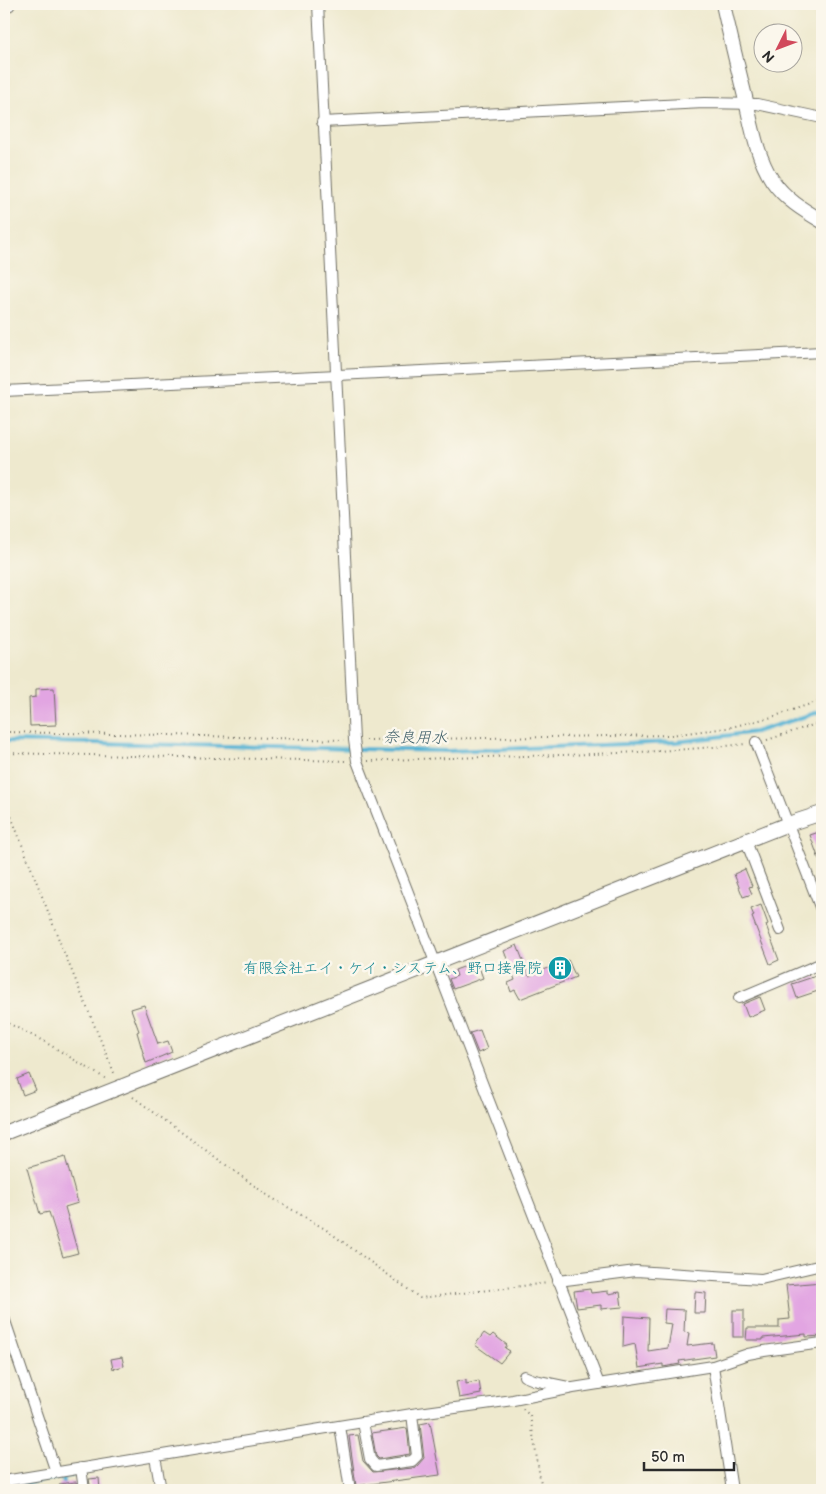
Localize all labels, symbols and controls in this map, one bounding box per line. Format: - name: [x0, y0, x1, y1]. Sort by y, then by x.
- north arrow: [754, 22, 804, 72]
- text: N: [759, 47, 779, 66]
- water label: 奈良用水: [383, 728, 447, 748]
- building icon: 有限会社エイ・ケイ・システム、野口接骨院: [547, 955, 573, 981]
- place label: 有限会社エイ・ケイ・システム、野口接骨院: [243, 959, 542, 978]
- scale bar: [644, 1439, 734, 1471]
- text: 50 m: [651, 1448, 685, 1467]

